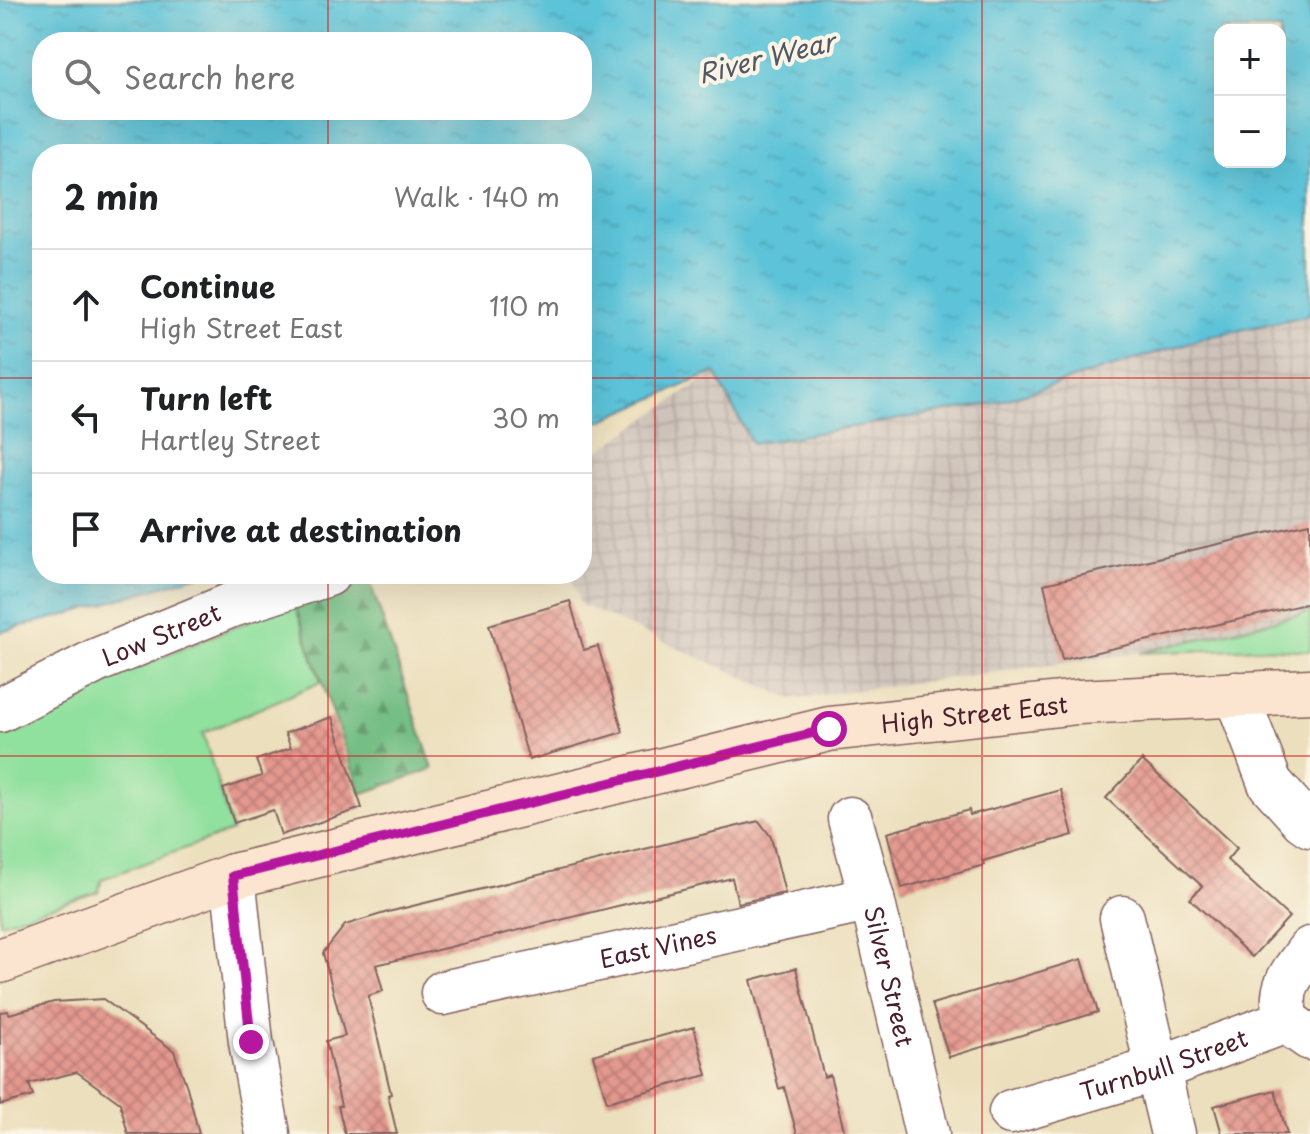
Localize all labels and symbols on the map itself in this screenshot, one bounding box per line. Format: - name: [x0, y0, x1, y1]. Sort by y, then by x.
- water label: River Wear: [694, 20, 842, 93]
- street label: Low Street: [96, 593, 226, 675]
- street label: High Street East: [879, 685, 1069, 741]
- route start: [811, 711, 847, 747]
- street label: Silver Street: [856, 902, 924, 1050]
- street label: East Vines: [596, 916, 720, 976]
- street label: Turnbull Street: [1075, 1019, 1253, 1109]
- route end: [233, 1024, 269, 1060]

